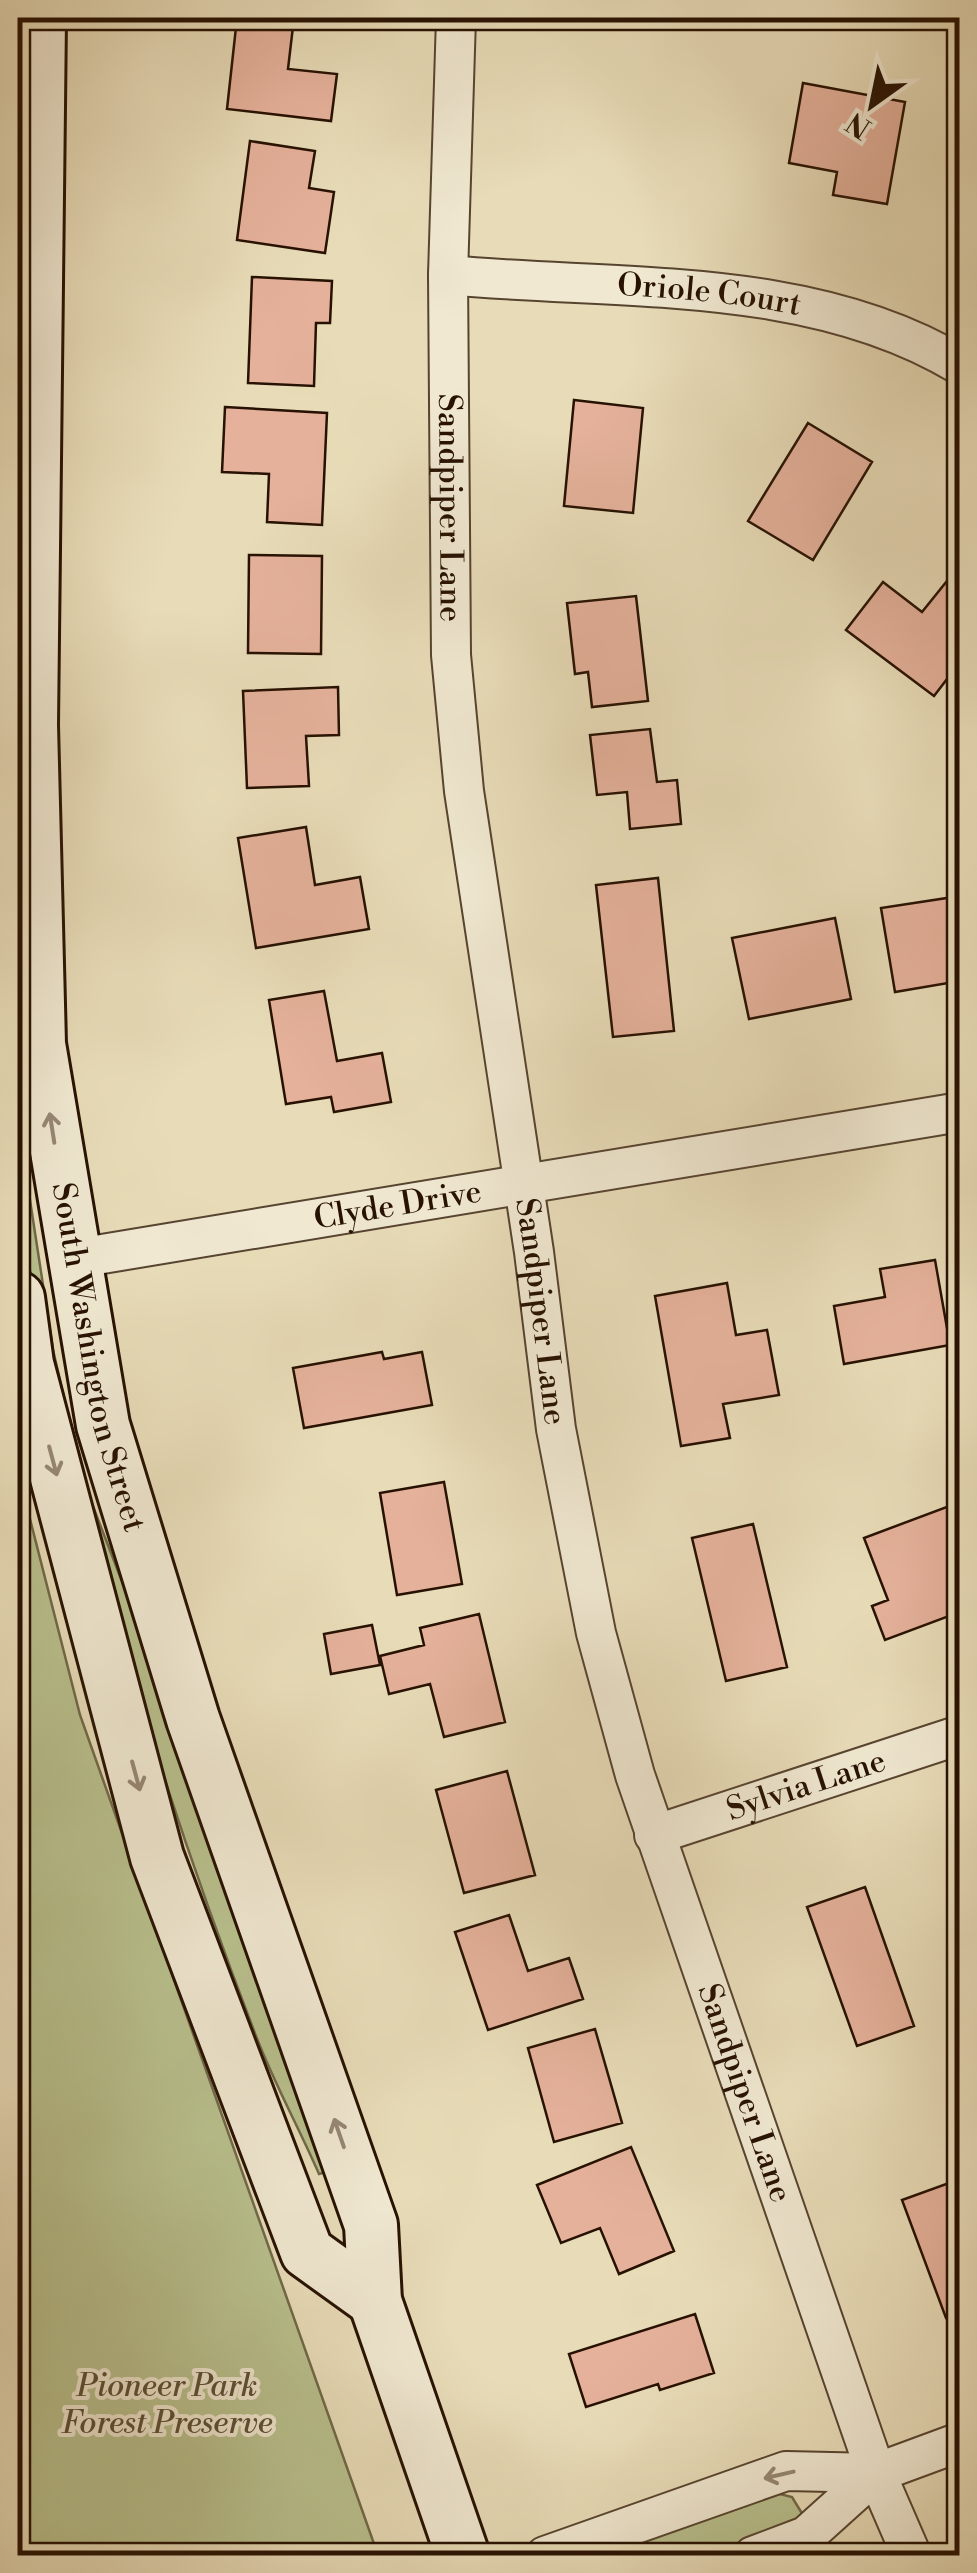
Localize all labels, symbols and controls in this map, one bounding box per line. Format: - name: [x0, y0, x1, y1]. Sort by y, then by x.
- north arrow: [822, 55, 922, 155]
- text: N: [840, 104, 878, 145]
- street label: Oriole Court: [616, 265, 805, 325]
- street label: Sandpiper Lane: [429, 393, 471, 622]
- one-way arrow: [42, 1112, 61, 1145]
- street label: Clyde Drive: [311, 1172, 484, 1239]
- street label: South Washington Street: [43, 1180, 154, 1537]
- street label: Sandpiper Lane: [506, 1195, 575, 1427]
- one-way arrow: [45, 1445, 64, 1477]
- street label: Sylvia Lane: [721, 1741, 891, 1830]
- one-way arrow: [128, 1759, 146, 1791]
- street label: Sandpiper Lane: [689, 1978, 801, 2208]
- one-way arrow: [328, 2118, 346, 2149]
- park label: Pioneer Park Forest Preserve: [61, 2366, 273, 2443]
- one-way arrow: [764, 2467, 796, 2485]

